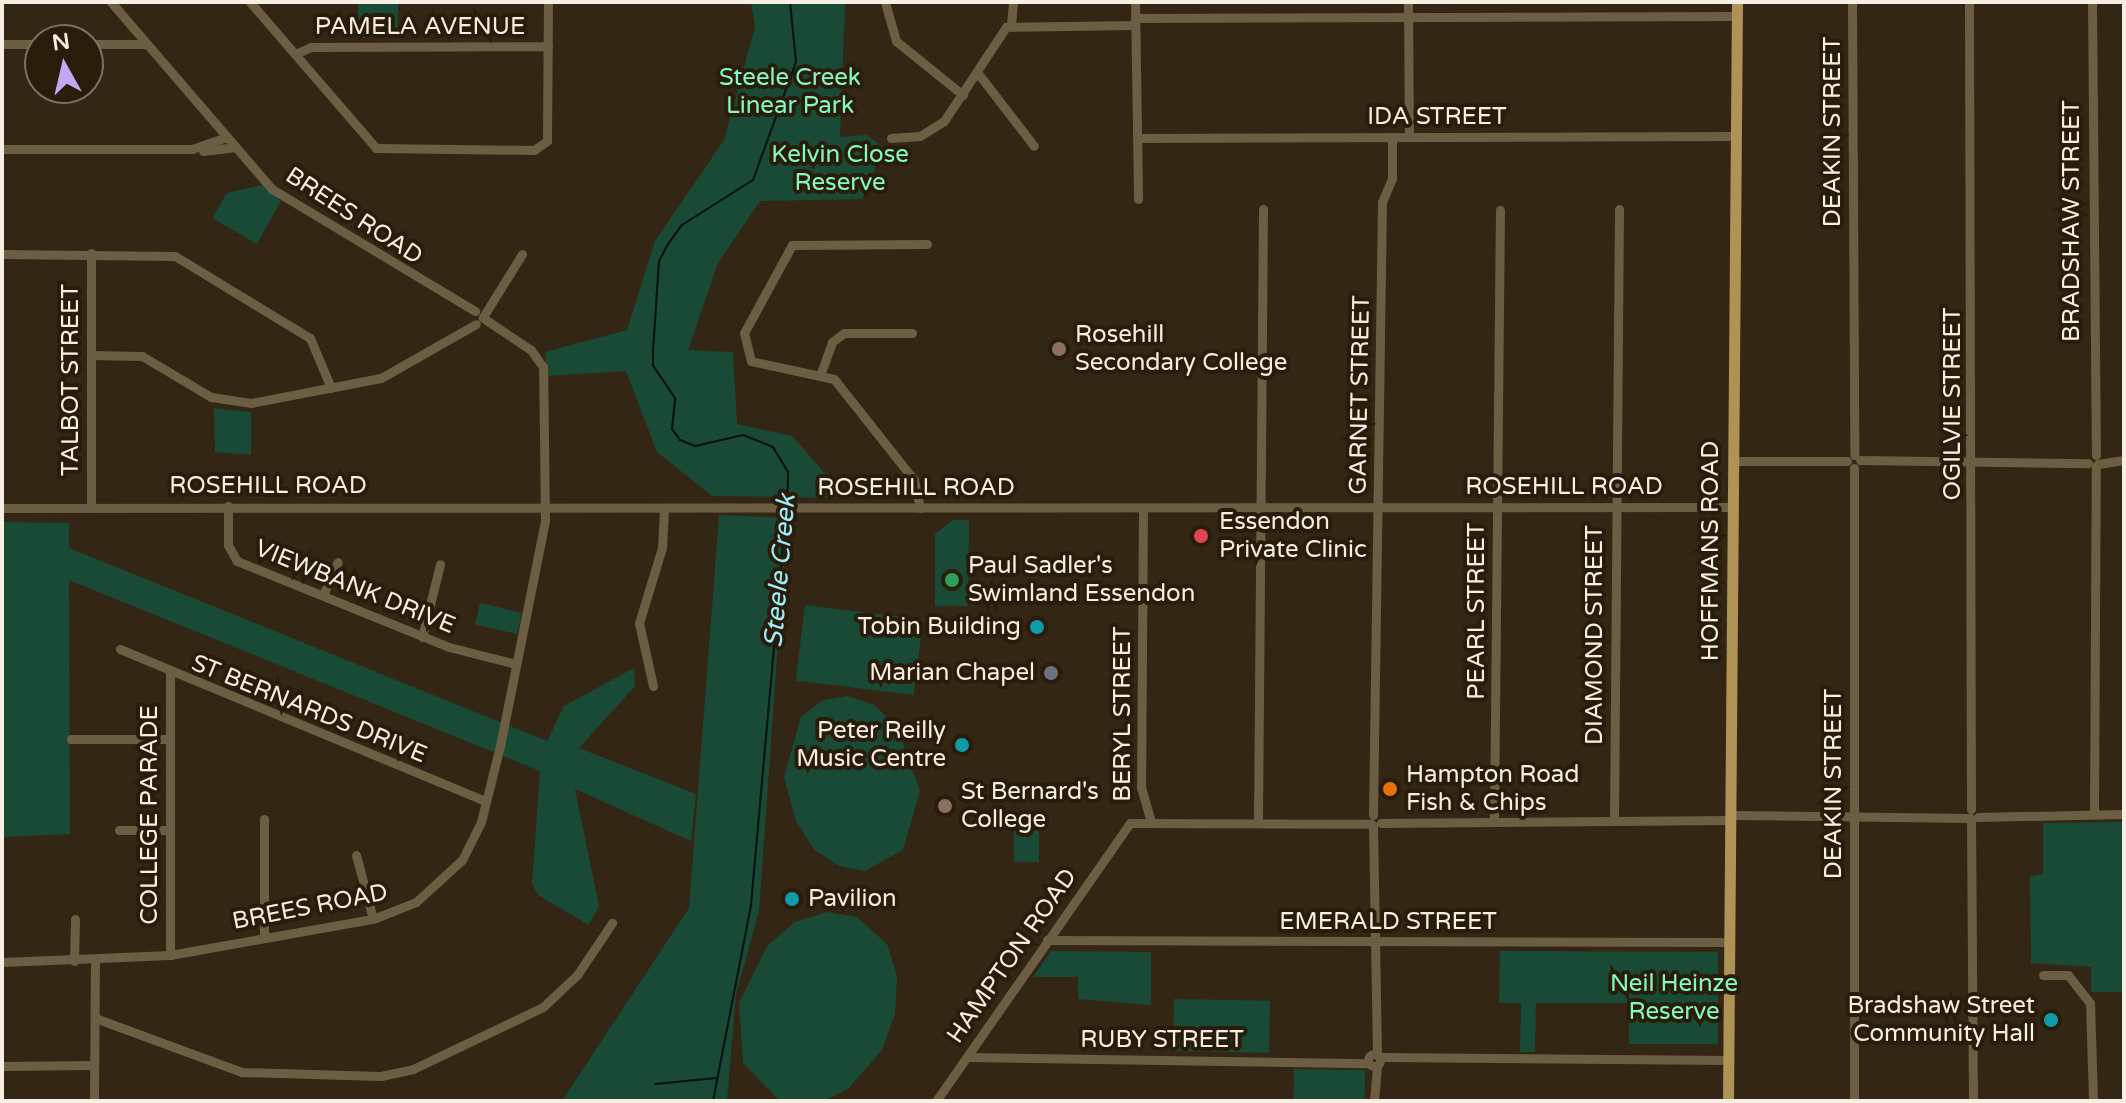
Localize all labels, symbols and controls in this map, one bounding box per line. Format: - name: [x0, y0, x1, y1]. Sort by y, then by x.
- street label: PAMELA AVENUE: [315, 13, 525, 41]
- north arrow: [24, 24, 104, 104]
- text: N: [50, 28, 71, 56]
- street label: DEAKIN STREET: [1819, 37, 1847, 227]
- park label: Steele Creek Linear Park: [719, 64, 861, 120]
- street label: BRADSHAW STREET: [2058, 100, 2086, 342]
- street label: IDA STREET: [1367, 103, 1507, 131]
- park label: Kelvin Close Reserve: [771, 141, 909, 197]
- street label: BREES ROAD: [280, 161, 428, 271]
- street label: TALBOT STREET: [57, 284, 85, 476]
- street label: GARNET STREET: [1344, 295, 1376, 495]
- street label: OGILVIE STREET: [1939, 307, 1967, 501]
- place label: Rosehill Secondary College: [1075, 321, 1287, 377]
- marker: Rosehill Secondary College: [1050, 340, 1068, 358]
- street label: HOFFMANS ROAD: [1697, 441, 1725, 661]
- street label: ROSEHILL ROAD: [169, 472, 367, 500]
- street label: ROSEHILL ROAD: [1465, 473, 1663, 501]
- street label: ROSEHILL ROAD: [817, 474, 1015, 502]
- water label: Steele Creek: [758, 493, 802, 649]
- place label: Essendon Private Clinic: [1219, 508, 1367, 564]
- street label: PEARL STREET: [1463, 522, 1491, 700]
- marker: Essendon Private Clinic: [1190, 525, 1212, 547]
- street label: DIAMOND STREET: [1581, 525, 1609, 745]
- street label: VIEWBANK DRIVE: [251, 534, 459, 640]
- place label: Paul Sadler's Swimland Essendon: [968, 552, 1195, 608]
- marker: Paul Sadler's Swimland Essendon: [943, 571, 961, 589]
- place label: Tobin Building: [857, 613, 1021, 641]
- marker: Tobin Building: [1028, 618, 1046, 636]
- street label: BERYL STREET: [1109, 626, 1137, 802]
- street label: ST BERNARDS DRIVE: [187, 649, 431, 769]
- place label: Marian Chapel: [869, 659, 1035, 687]
- marker: Marian Chapel: [1042, 664, 1060, 682]
- street label: DEAKIN STREET: [1820, 689, 1848, 879]
- street label: COLLEGE PARADE: [136, 705, 164, 925]
- place label: Peter Reilly Music Centre: [796, 717, 946, 773]
- marker: Peter Reilly Music Centre: [953, 736, 971, 754]
- place label: Hampton Road Fish & Chips: [1406, 761, 1579, 817]
- place label: St Bernard's College: [961, 778, 1099, 834]
- marker: Hampton Road Fish & Chips: [1381, 780, 1399, 798]
- marker: St Bernard's College: [936, 797, 954, 815]
- street label: HAMPTON ROAD: [941, 863, 1083, 1049]
- street label: BREES ROAD: [230, 878, 390, 936]
- place label: Pavilion: [808, 885, 897, 913]
- marker: Pavilion: [783, 890, 801, 908]
- street label: EMERALD STREET: [1279, 908, 1497, 936]
- park label: Neil Heinze Reserve: [1610, 970, 1738, 1026]
- place label: Bradshaw Street Community Hall: [1847, 992, 2035, 1048]
- marker: Bradshaw Street Community Hall: [2042, 1011, 2060, 1029]
- street label: RUBY STREET: [1080, 1026, 1244, 1054]

